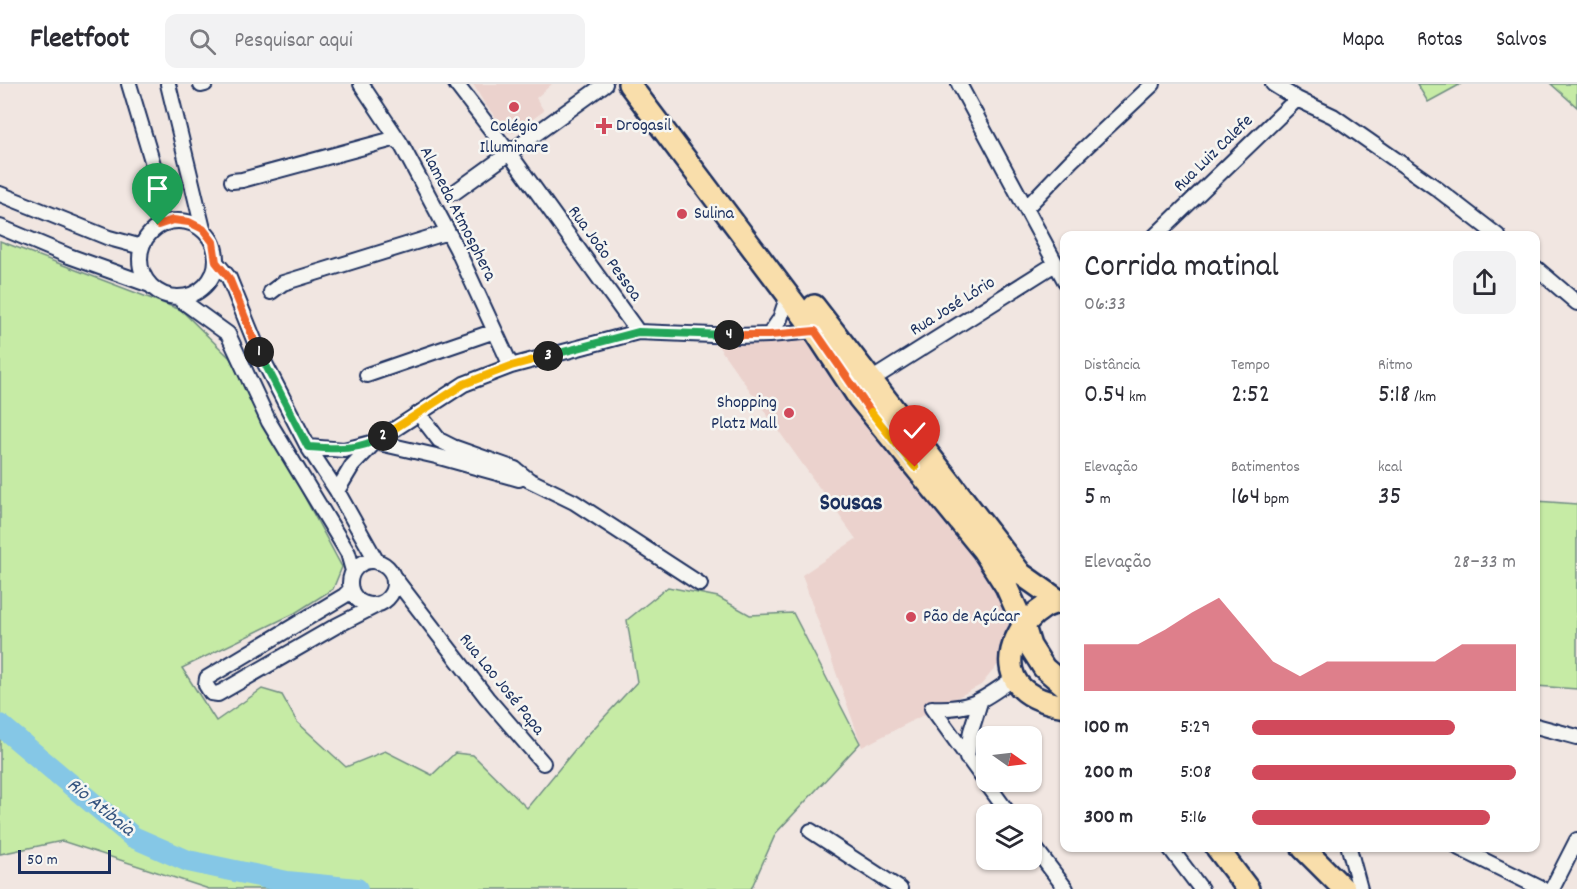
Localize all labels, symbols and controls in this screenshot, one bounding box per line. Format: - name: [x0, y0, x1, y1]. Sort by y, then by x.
- search box: [165, 14, 585, 68]
- text: Fleetfoot: [30, 21, 129, 61]
- icon: search: [186, 25, 219, 58]
- text: Pesquisar aqui: [234, 26, 353, 57]
- text: Mapa: [1342, 26, 1384, 56]
- text: Rotas: [1417, 26, 1463, 56]
- text: Salvos: [1496, 26, 1547, 56]
- marker: Colégio Illuminare: [507, 100, 521, 114]
- street label: Rua Luiz Calefe: [1169, 109, 1260, 199]
- place label: Drogasil: [616, 114, 672, 139]
- place label: Colégio Illuminare: [480, 115, 549, 161]
- marker: Drogasil: [597, 119, 611, 133]
- street label: Alameda Atmosphera: [412, 142, 502, 286]
- pin: [132, 163, 183, 225]
- icon: arrive: [141, 172, 174, 205]
- street label: Rua João Pessoa: [561, 201, 647, 307]
- place label: Sulina: [694, 202, 735, 227]
- marker: Sulina: [675, 207, 689, 221]
- text: Corrida matinal: [1084, 245, 1279, 292]
- button: share: [1453, 251, 1516, 314]
- street label: Rua José Lório: [905, 271, 1001, 343]
- text: 06:33: [1084, 291, 1126, 319]
- pin: 4: [714, 320, 744, 350]
- text: 4: [726, 323, 732, 346]
- pin: 1: [244, 337, 274, 367]
- text: 1: [257, 340, 261, 363]
- pin: 3: [533, 341, 563, 371]
- text: 3: [544, 344, 552, 367]
- text: Distância: [1084, 354, 1140, 377]
- text: Tempo: [1231, 354, 1270, 377]
- text: Ritmo: [1378, 354, 1413, 377]
- text: 0.54: [1084, 377, 1125, 414]
- text: 2:52: [1231, 377, 1270, 414]
- text: 5:18: [1378, 377, 1410, 414]
- text: km: [1125, 386, 1147, 409]
- text: /km: [1410, 386, 1436, 409]
- place label: Shopping Platz Mall: [711, 391, 778, 437]
- pin: [889, 405, 940, 467]
- marker: Shopping Platz Mall: [782, 406, 796, 420]
- icon: check: [898, 414, 931, 447]
- pin: 2: [368, 421, 398, 451]
- text: 2: [380, 424, 387, 447]
- text: Elevação: [1084, 456, 1138, 479]
- text: Batimentos: [1231, 456, 1300, 479]
- text: kcal: [1378, 456, 1402, 479]
- text: 5: [1084, 479, 1096, 516]
- text: 164: [1231, 479, 1260, 516]
- text: 35: [1378, 479, 1402, 516]
- district label: Sousas: [819, 487, 883, 521]
- text: m: [1096, 488, 1111, 511]
- text: bpm: [1260, 488, 1289, 511]
- text: Elevação: [1084, 549, 1151, 577]
- text: 28–33 m: [1453, 549, 1516, 577]
- place label: Pão de Açúcar: [923, 605, 1020, 630]
- marker: Pão de Açúcar: [904, 610, 918, 624]
- street label: Rua Lao José Papa: [452, 629, 550, 742]
- text: 100 m: [1084, 714, 1129, 742]
- text: 5:29: [1180, 714, 1210, 742]
- north arrow: [976, 726, 1042, 792]
- map controls: [976, 726, 1042, 870]
- text: 200 m: [1084, 759, 1133, 787]
- text: 5:08: [1180, 759, 1212, 787]
- water label: Rio Atibaia: [60, 772, 141, 845]
- button: layers: [976, 804, 1042, 870]
- text: 300 m: [1084, 804, 1133, 832]
- text: 5:16: [1180, 804, 1207, 832]
- scale bar: [18, 847, 111, 874]
- text: 50 m: [27, 849, 58, 872]

